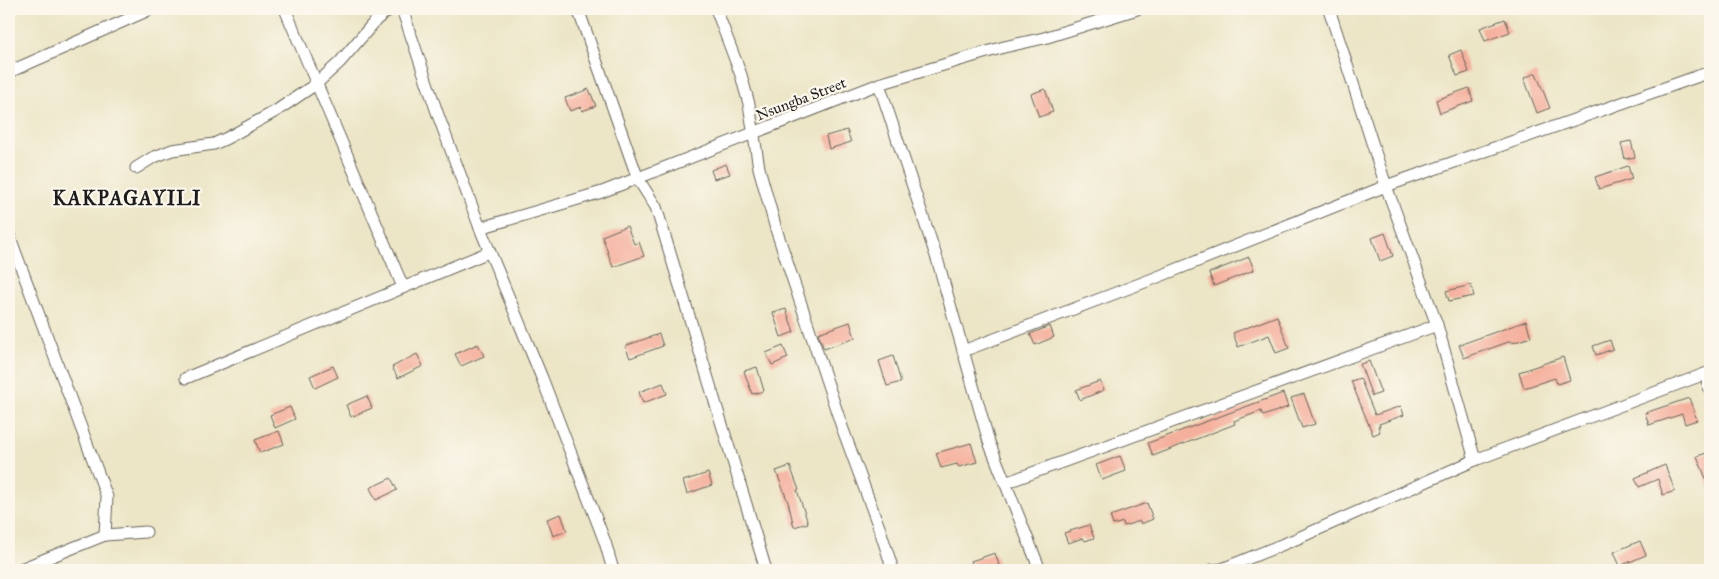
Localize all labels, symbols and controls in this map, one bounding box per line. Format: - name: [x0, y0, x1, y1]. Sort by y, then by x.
- street label: Nsungba Street: [753, 73, 849, 124]
- district label: KAKPAGAYILI: [52, 186, 202, 210]

